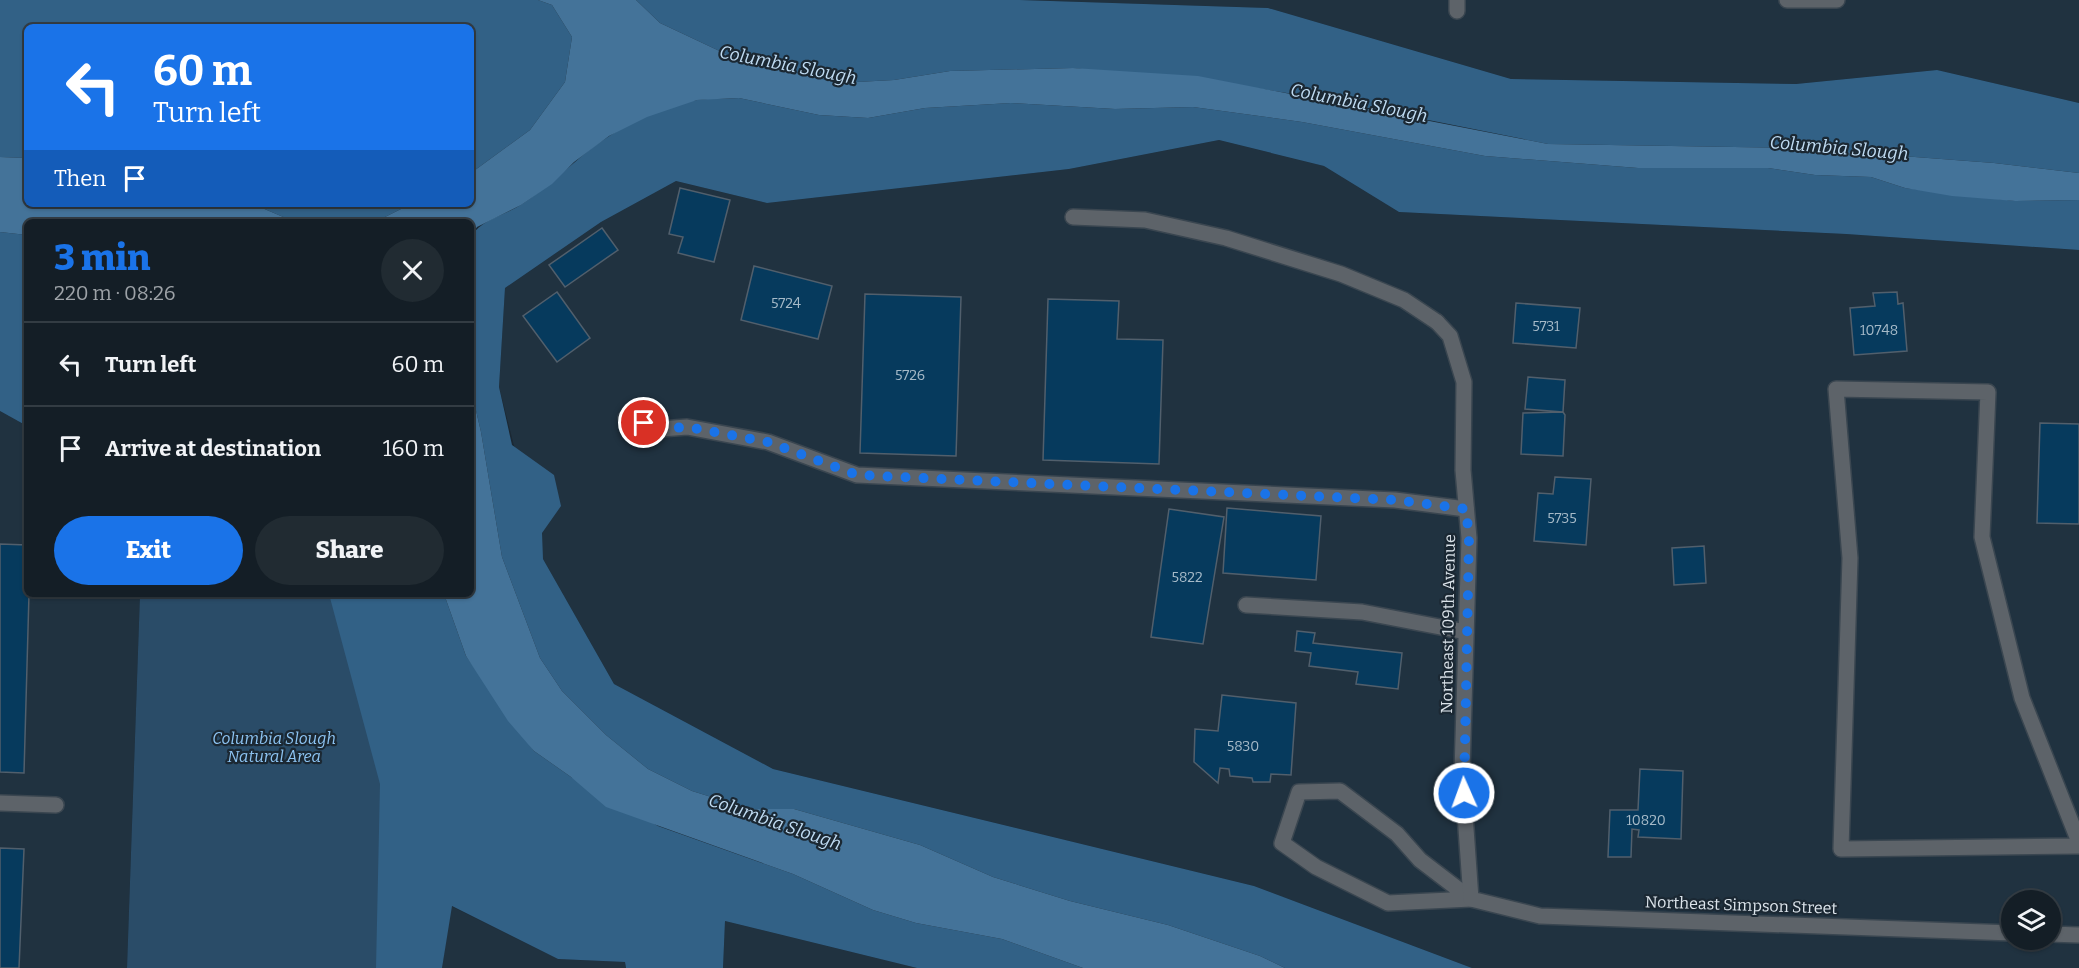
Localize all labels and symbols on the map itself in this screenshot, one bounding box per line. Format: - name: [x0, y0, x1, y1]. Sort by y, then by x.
- water label: Columbia Slough: [718, 41, 858, 89]
- water label: Columbia Slough: [1289, 79, 1429, 127]
- water label: Columbia Slough: [1769, 131, 1909, 165]
- house number: 5724: [771, 295, 801, 312]
- house number: 5731: [1532, 318, 1560, 335]
- house number: 10748: [1860, 322, 1898, 339]
- house number: 5726: [895, 367, 925, 384]
- pin: [618, 397, 669, 448]
- house number: 5735: [1547, 510, 1577, 527]
- street label: Northeast 109th Avenue: [1437, 534, 1459, 714]
- house number: 5822: [1171, 569, 1203, 586]
- park label: Columbia Slough Natural Area: [212, 729, 336, 766]
- house number: 5830: [1227, 738, 1259, 755]
- position arrow: [1432, 761, 1496, 825]
- water label: Columbia Slough: [706, 789, 844, 855]
- house number: 10820: [1626, 812, 1666, 829]
- street label: Northeast Simpson Street: [1645, 892, 1838, 918]

